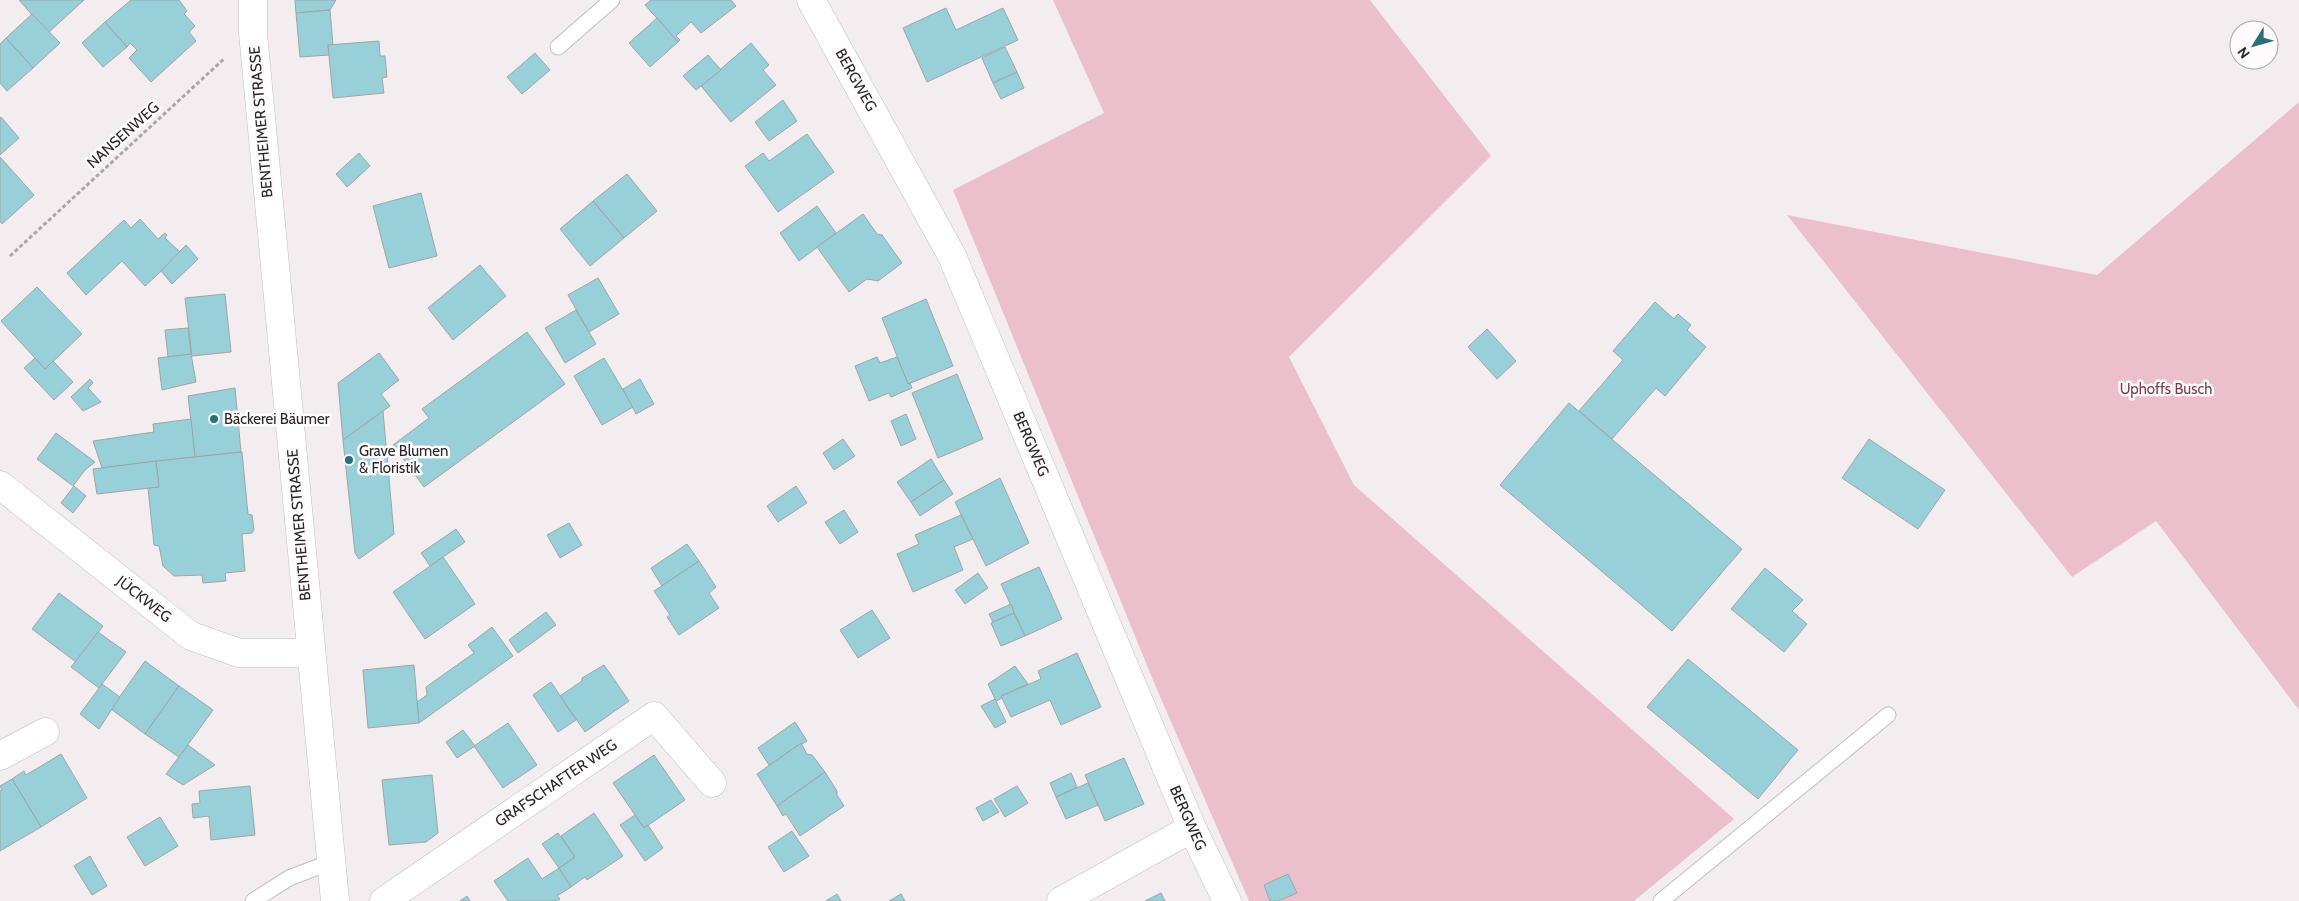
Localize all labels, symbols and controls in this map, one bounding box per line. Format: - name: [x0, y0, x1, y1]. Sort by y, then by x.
- north arrow: [2229, 20, 2279, 70]
- text: N: [2233, 43, 2254, 62]
- street label: BENTHEIMER STRASSE: [245, 45, 277, 199]
- street label: BERGWEG: [831, 46, 881, 114]
- street label: NANSENWEG: [83, 98, 163, 172]
- park label: Uphoffs Busch: [2120, 380, 2212, 398]
- street label: BERGWEG: [1009, 409, 1053, 479]
- place label: Bäckerei Bäumer: [224, 410, 330, 428]
- marker: Bäckerei Bäumer: [208, 413, 220, 425]
- place label: Grave Blumen & Floristik: [359, 442, 448, 477]
- street label: BENTHEIMER STRASSE: [283, 448, 315, 602]
- marker: Grave Blumen & Floristik: [343, 454, 355, 466]
- street label: JÜCKWEG: [112, 571, 175, 626]
- street label: GRAFSCHAFTER WEG: [492, 736, 620, 830]
- street label: BERGWEG: [1166, 783, 1210, 853]

